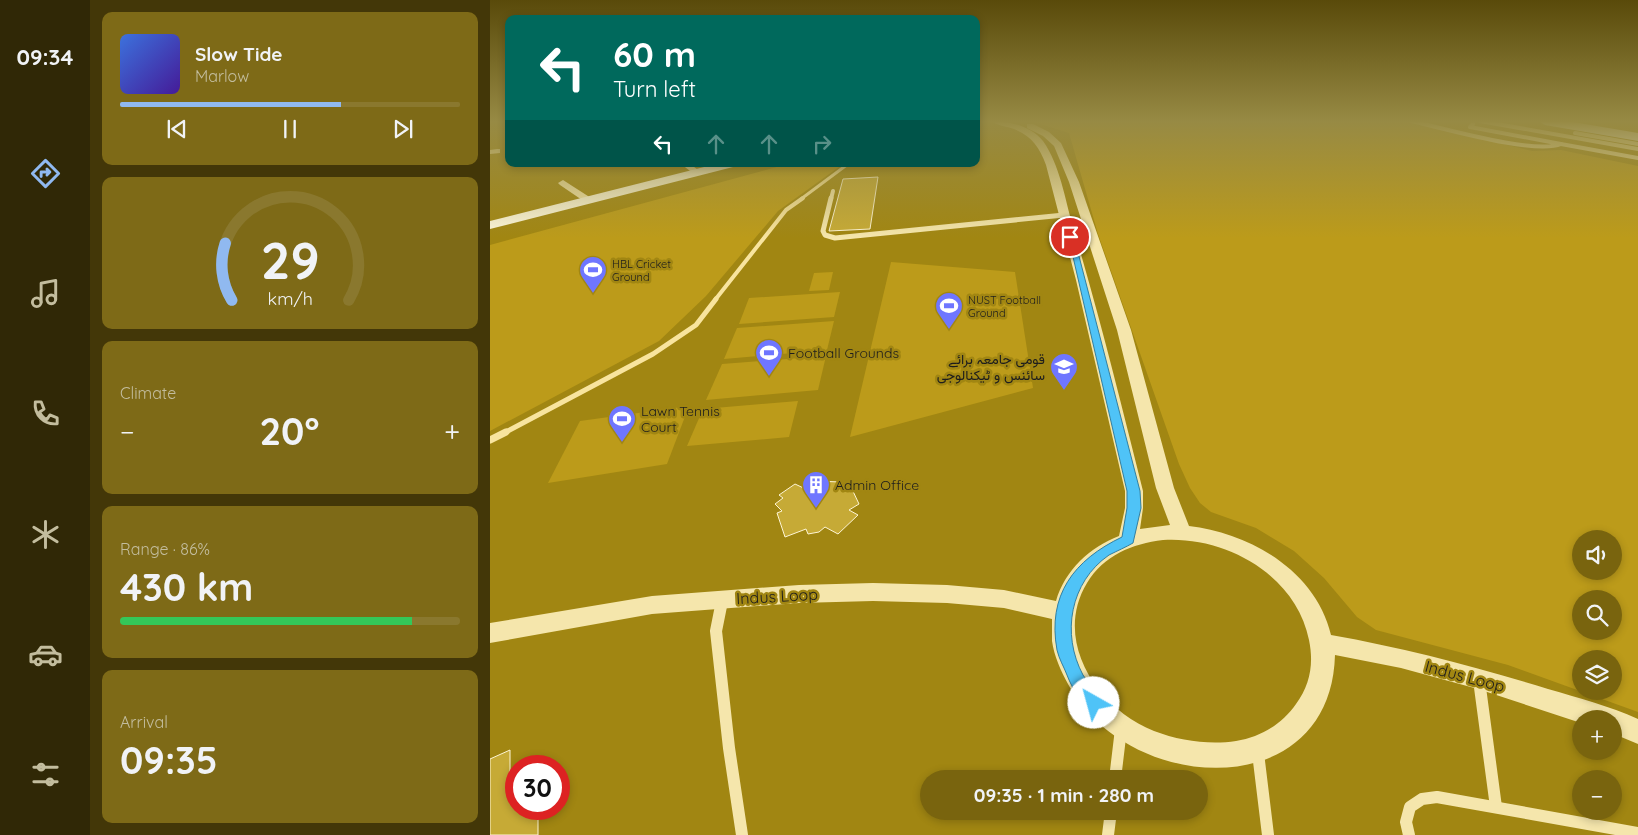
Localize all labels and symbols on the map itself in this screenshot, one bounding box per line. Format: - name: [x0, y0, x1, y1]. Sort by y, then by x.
- pin: [1049, 216, 1091, 258]
- sports icon: HBL Cricket Ground: [578, 255, 608, 294]
- place label: HBL Cricket Ground: [612, 257, 671, 284]
- sports icon: NUST Football Ground: [934, 291, 964, 330]
- place label: NUST Football Ground: [968, 293, 1041, 320]
- sports icon: Football Grounds: [754, 338, 784, 377]
- place label: Football Grounds: [788, 344, 899, 362]
- place label: قومی جامعہ برائے سائنس و ٹیکنالوجی: [937, 350, 1045, 384]
- school or university icon: قومی جامعہ برائے سائنس و ٹیکنالوجی: [1049, 352, 1079, 391]
- place label: Lawn Tennis Court: [641, 402, 720, 436]
- sports icon: Lawn Tennis Court: [607, 404, 637, 443]
- building icon: Admin Office: [801, 470, 831, 509]
- place label: Admin Office: [835, 476, 919, 494]
- street label: Indus Loop: [736, 584, 818, 608]
- street label: Indus Loop: [1423, 656, 1507, 696]
- position arrow: [1067, 676, 1119, 728]
- speed limit sign: 30: [505, 755, 570, 820]

